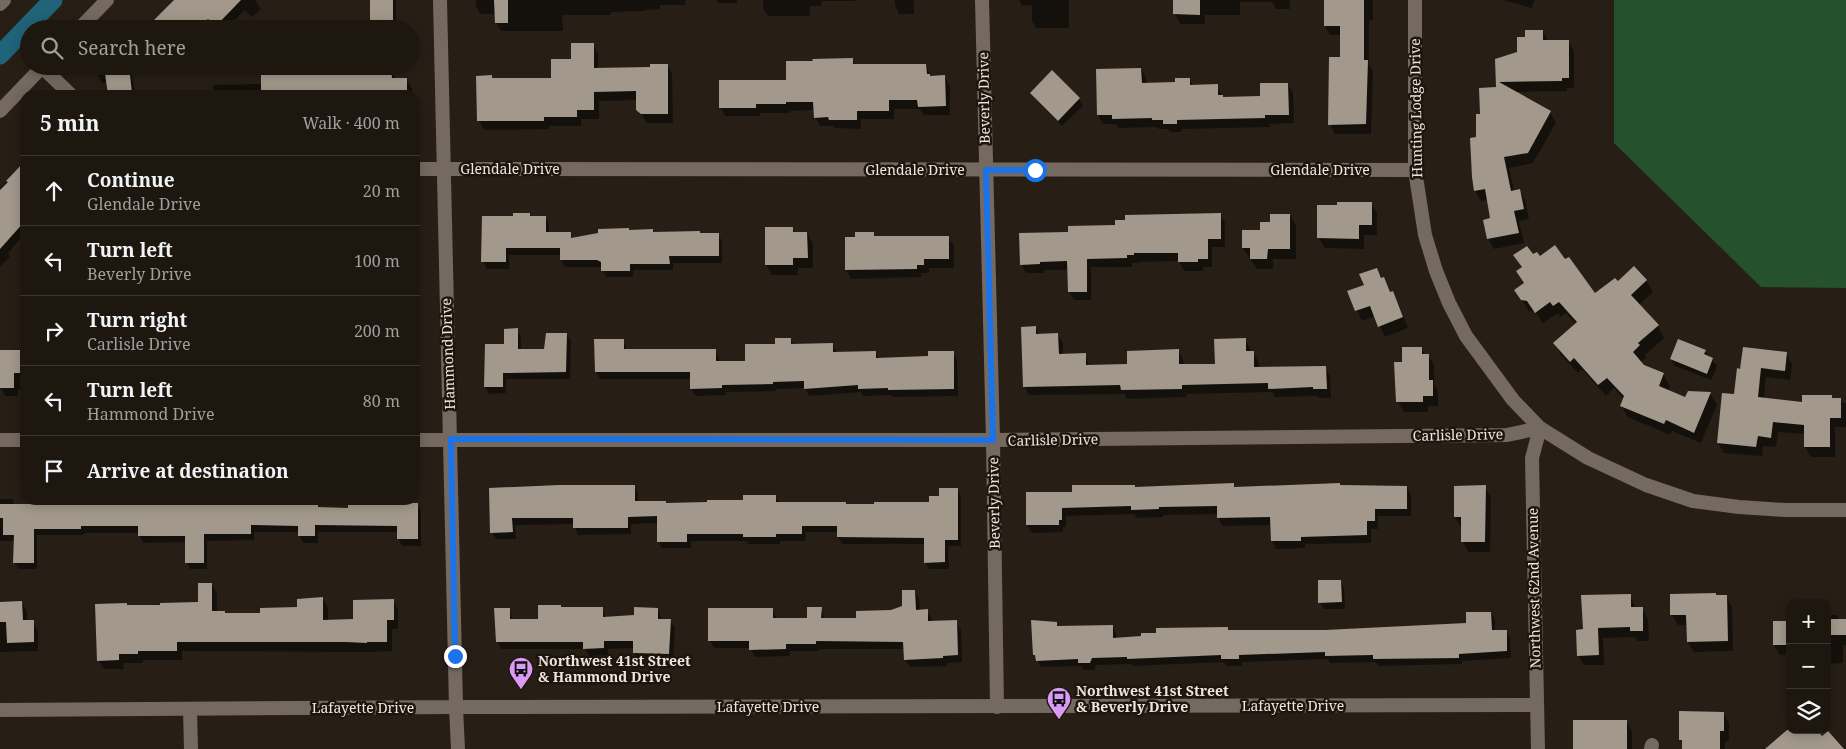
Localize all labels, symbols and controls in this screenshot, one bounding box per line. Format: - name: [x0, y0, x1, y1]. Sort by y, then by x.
- search box: [20, 20, 420, 75]
- icon: search: [38, 34, 66, 62]
- text: Search here: [78, 35, 186, 61]
- street label: Hunting Lodge Drive: [1405, 38, 1426, 178]
- street label: Beverly Drive: [973, 52, 994, 144]
- text: 5 min: [40, 109, 99, 137]
- text: Walk · 400 m: [303, 112, 400, 134]
- street label: Glendale Drive: [460, 159, 560, 178]
- route start: [1024, 159, 1047, 182]
- street label: Glendale Drive: [865, 160, 965, 179]
- street label: Glendale Drive: [1270, 160, 1370, 179]
- text: Continue: [87, 167, 175, 193]
- icon: ahead: [40, 177, 68, 205]
- text: 20 m: [363, 180, 400, 202]
- text: Glendale Drive: [87, 193, 201, 215]
- text: Turn left: [87, 237, 173, 263]
- icon: left: [40, 247, 68, 275]
- text: 100 m: [354, 250, 400, 272]
- text: Beverly Drive: [87, 263, 192, 285]
- street label: Hammond Drive: [436, 298, 459, 410]
- text: Turn right: [87, 307, 187, 333]
- icon: right: [40, 317, 68, 345]
- text: 200 m: [354, 320, 400, 342]
- text: Carlisle Drive: [87, 333, 190, 355]
- text: Turn left: [87, 377, 173, 403]
- icon: left: [40, 387, 68, 415]
- text: 80 m: [363, 390, 400, 412]
- text: Hammond Drive: [87, 403, 215, 425]
- street label: Carlisle Drive: [1413, 424, 1503, 445]
- street label: Carlisle Drive: [1008, 429, 1098, 450]
- icon: arrive: [40, 457, 68, 485]
- street label: Beverly Drive: [983, 457, 1004, 549]
- text: Arrive at destination: [87, 458, 289, 484]
- street label: Northwest 62nd Avenue: [1523, 508, 1544, 668]
- map controls: [1786, 599, 1831, 734]
- button: +: [1786, 599, 1831, 644]
- button: −: [1786, 644, 1831, 689]
- route end: [444, 645, 467, 668]
- place label: Northwest 41st Street & Hammond Drive: [538, 651, 691, 686]
- bus stop icon: Northwest 41st Street & Hammond Drive: [508, 656, 534, 690]
- place label: Northwest 41st Street & Beverly Drive: [1076, 681, 1229, 716]
- bus stop icon: Northwest 41st Street & Beverly Drive: [1046, 686, 1072, 720]
- button: layers: [1786, 689, 1831, 734]
- street label: Lafayette Drive: [1242, 696, 1344, 715]
- street label: Lafayette Drive: [717, 697, 819, 716]
- street label: Lafayette Drive: [312, 698, 414, 717]

